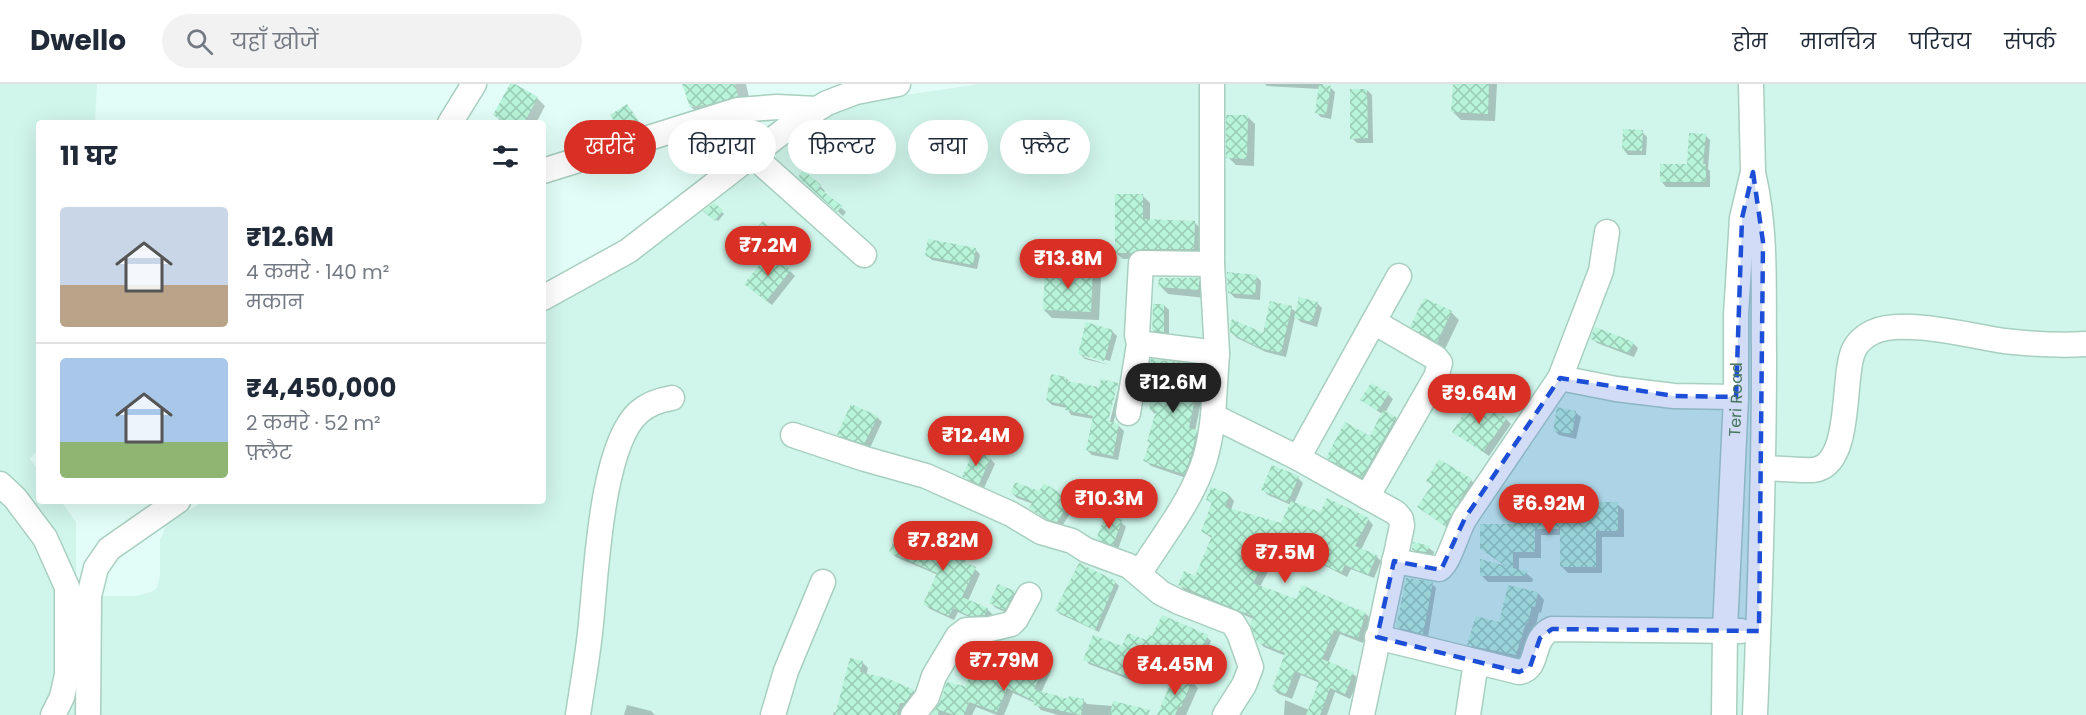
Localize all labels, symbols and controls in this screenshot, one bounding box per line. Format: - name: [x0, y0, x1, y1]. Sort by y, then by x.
- search box: [162, 14, 582, 68]
- text: Dwello: [30, 21, 126, 60]
- icon: search: [183, 25, 216, 58]
- text: यहाँ खोजें: [231, 26, 318, 57]
- text: होम: [1733, 27, 1768, 56]
- text: मानचित्र: [1801, 27, 1876, 56]
- text: परिचय: [1909, 27, 1971, 56]
- text: संपर्क: [2004, 27, 2056, 56]
- chip: खरीदें: [564, 120, 656, 174]
- chip: किराया: [668, 120, 776, 174]
- chip: फ़िल्टर: [788, 120, 896, 174]
- chip: नया: [908, 120, 988, 174]
- chip: फ़्लैट: [1000, 120, 1090, 174]
- text: 11 घर: [60, 138, 117, 174]
- icon: filters: [489, 140, 522, 173]
- text: ₹12.6M: [246, 219, 334, 255]
- pin: ₹7.2M: [726, 226, 810, 277]
- icon: home: [108, 231, 180, 303]
- text: ₹7.2M: [739, 231, 797, 259]
- pin: ₹13.8M: [1019, 239, 1117, 290]
- text: ₹13.8M: [1034, 244, 1102, 272]
- text: 4 कमरे · 140 m²: [246, 258, 389, 286]
- text: मकान: [246, 288, 303, 316]
- street label: Teri Road: [1723, 362, 1748, 437]
- pin: ₹12.6M: [1124, 363, 1222, 414]
- text: ₹12.6M: [1139, 368, 1207, 396]
- text: ₹4,450,000: [246, 370, 396, 406]
- pin: ₹9.64M: [1430, 374, 1528, 425]
- text: ₹9.64M: [1442, 379, 1516, 407]
- icon: home: [108, 382, 180, 454]
- text: 2 कमरे · 52 m²: [246, 409, 381, 437]
- pin: ₹12.4M: [927, 416, 1025, 467]
- text: ₹12.4M: [942, 421, 1010, 449]
- text: फ़्लैट: [246, 439, 292, 467]
- pin: ₹10.3M: [1060, 479, 1158, 530]
- text: ₹10.3M: [1075, 484, 1143, 512]
- pin: ₹6.92M: [1500, 484, 1598, 535]
- text: ₹6.92M: [1513, 489, 1585, 517]
- pin: ₹7.82M: [894, 521, 992, 572]
- text: ₹7.82M: [907, 526, 979, 554]
- pin: ₹7.5M: [1243, 533, 1327, 584]
- text: ₹7.5M: [1255, 538, 1315, 566]
- pin: ₹7.79M: [955, 641, 1053, 692]
- pin: ₹4.45M: [1126, 645, 1224, 696]
- text: ₹7.79M: [969, 646, 1039, 674]
- text: ₹4.45M: [1137, 650, 1213, 678]

